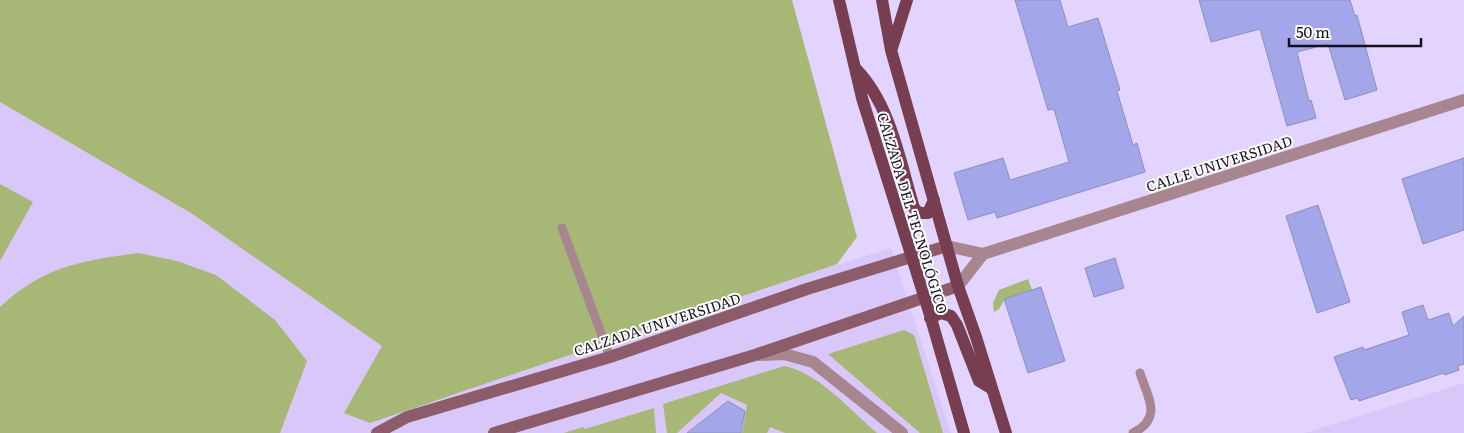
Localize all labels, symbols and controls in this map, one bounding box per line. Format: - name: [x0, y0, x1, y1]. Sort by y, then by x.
- scale bar: [1289, 15, 1422, 47]
- text: 50 m: [1296, 20, 1330, 43]
- street label: CALZADA DEL TECNOLÓGICO: [873, 110, 953, 316]
- street label: CALLE UNIVERSIDAD: [1143, 130, 1295, 196]
- street label: CALZADA UNIVERSIDAD: [571, 287, 743, 360]

